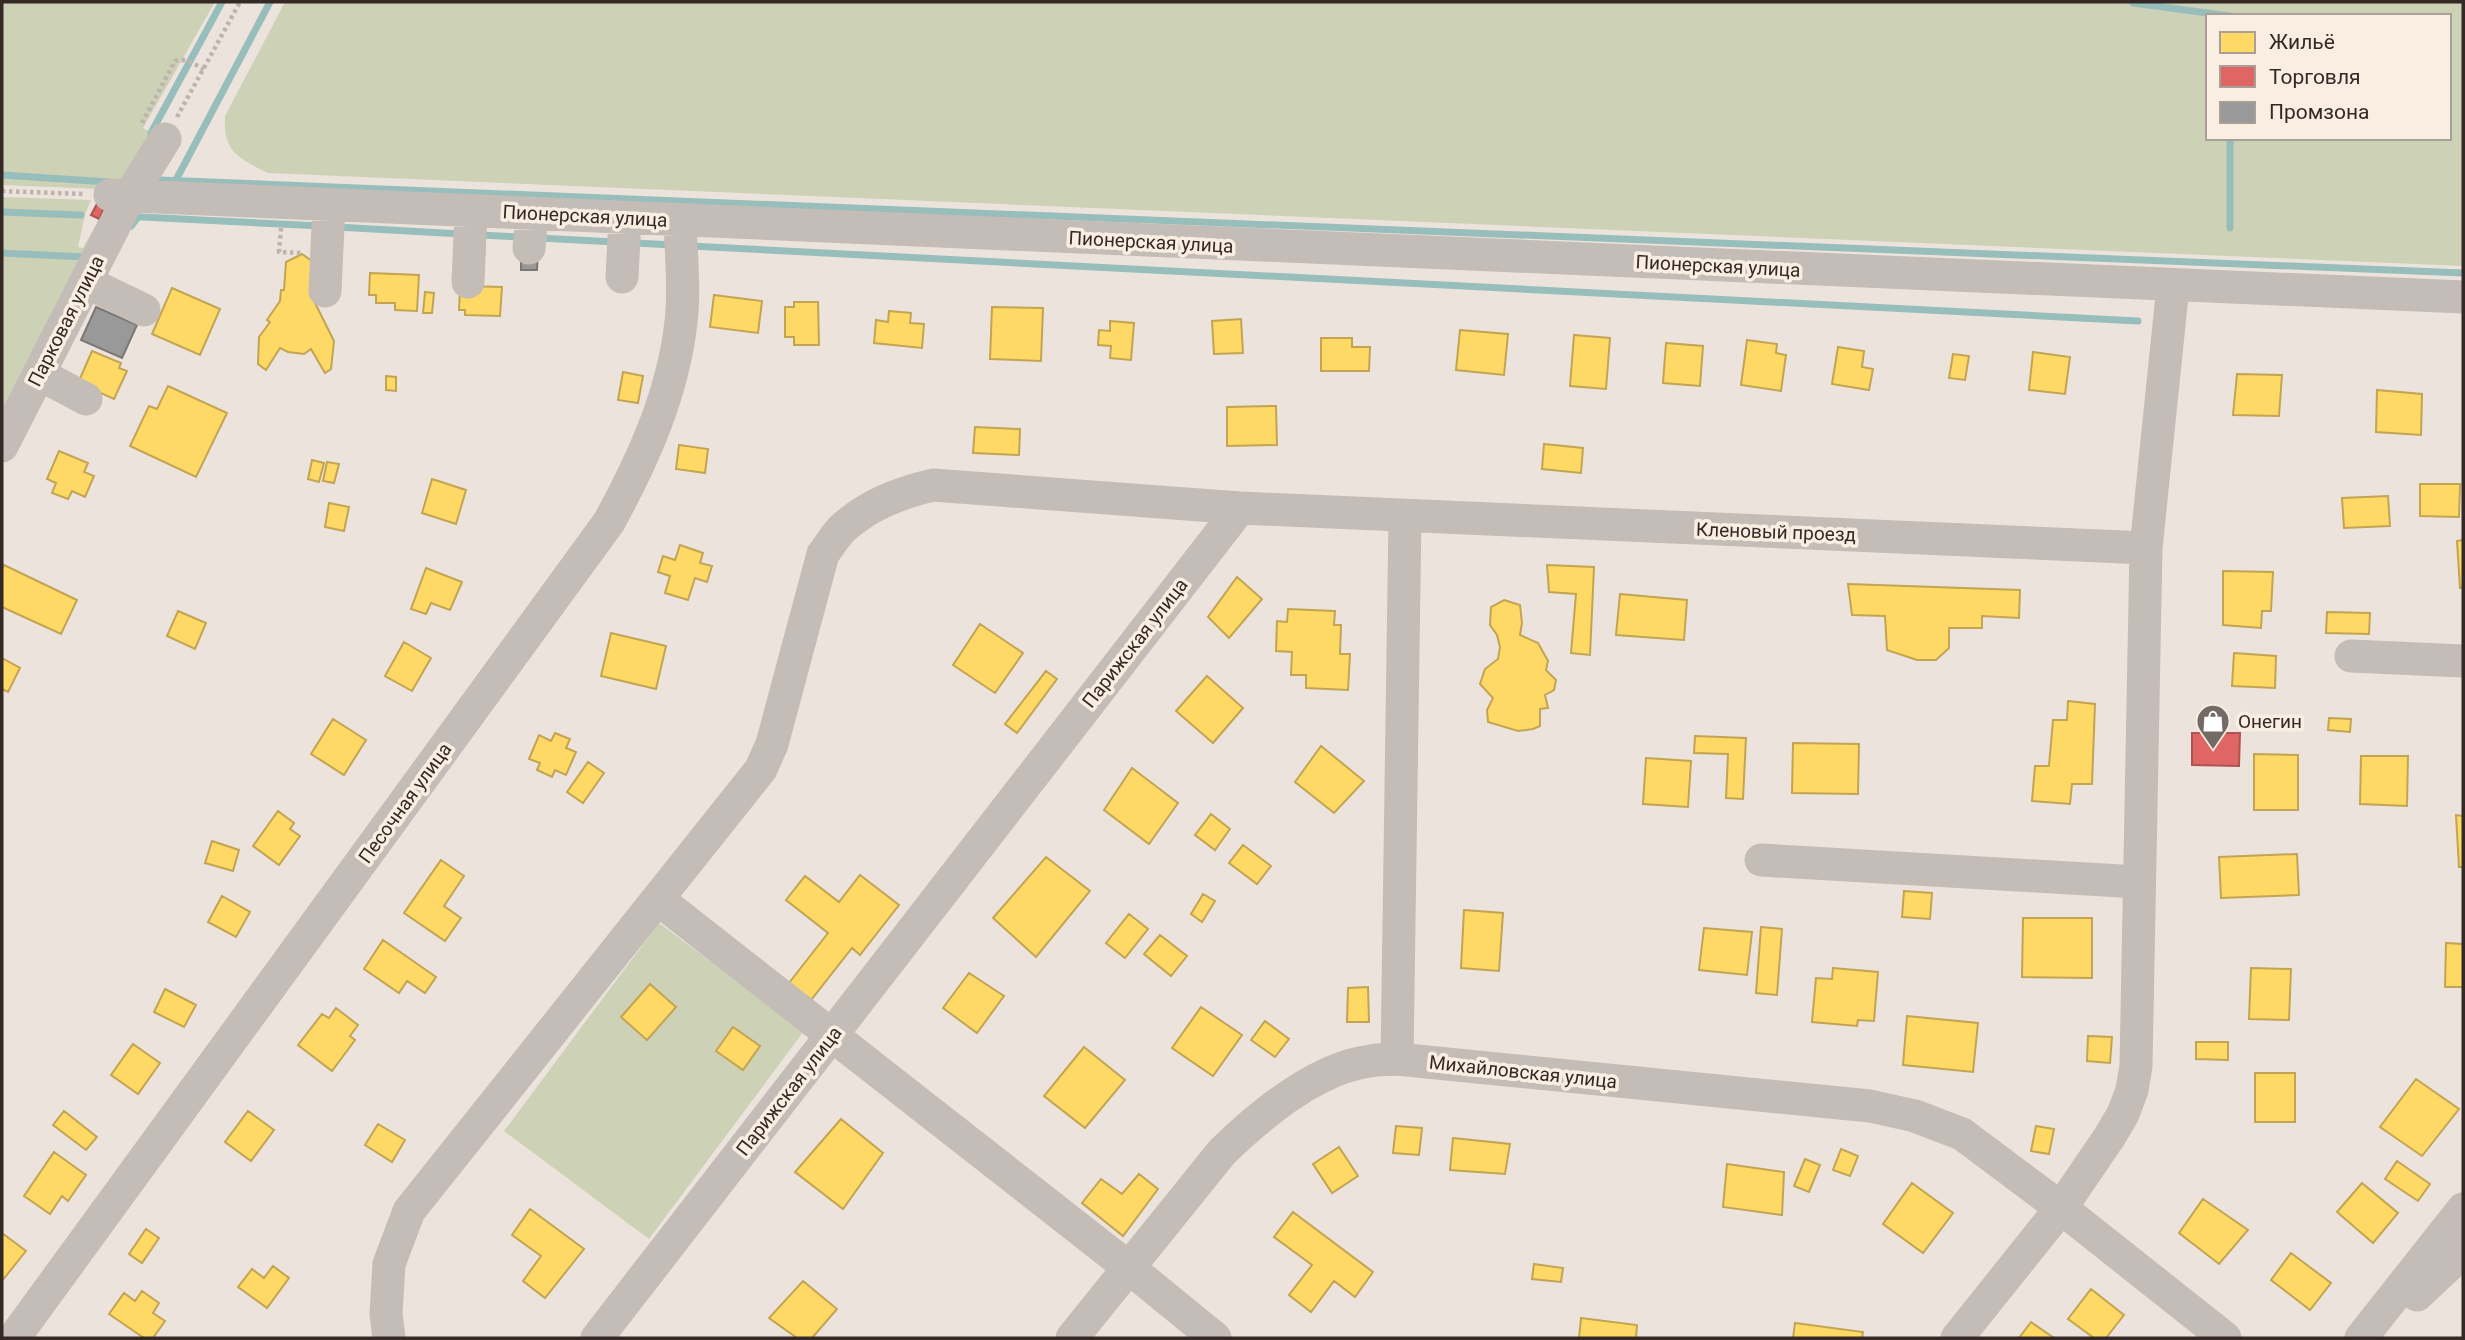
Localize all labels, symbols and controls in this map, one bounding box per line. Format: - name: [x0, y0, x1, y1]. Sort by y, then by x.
- legend: [2206, 14, 2451, 140]
- text: Жильё: [2269, 30, 2335, 54]
- text: Торговля: [2269, 65, 2361, 89]
- text: Промзона: [2269, 100, 2370, 124]
- street label: Пионерская улица: [502, 200, 668, 232]
- street label: Пионерская улица: [1068, 226, 1234, 258]
- street label: Пионерская улица: [1635, 250, 1801, 282]
- street label: Парковая улица: [23, 252, 109, 390]
- street label: Кленовый проезд: [1696, 518, 1856, 546]
- street label: Парижская улица: [1077, 574, 1193, 712]
- shop icon: Онегин: [2194, 702, 2232, 751]
- place label: Онегин: [2238, 710, 2302, 733]
- street label: Песочная улица: [354, 738, 456, 868]
- street label: Парижская улица: [731, 1022, 847, 1160]
- street label: Михайловская улица: [1428, 1051, 1618, 1093]

